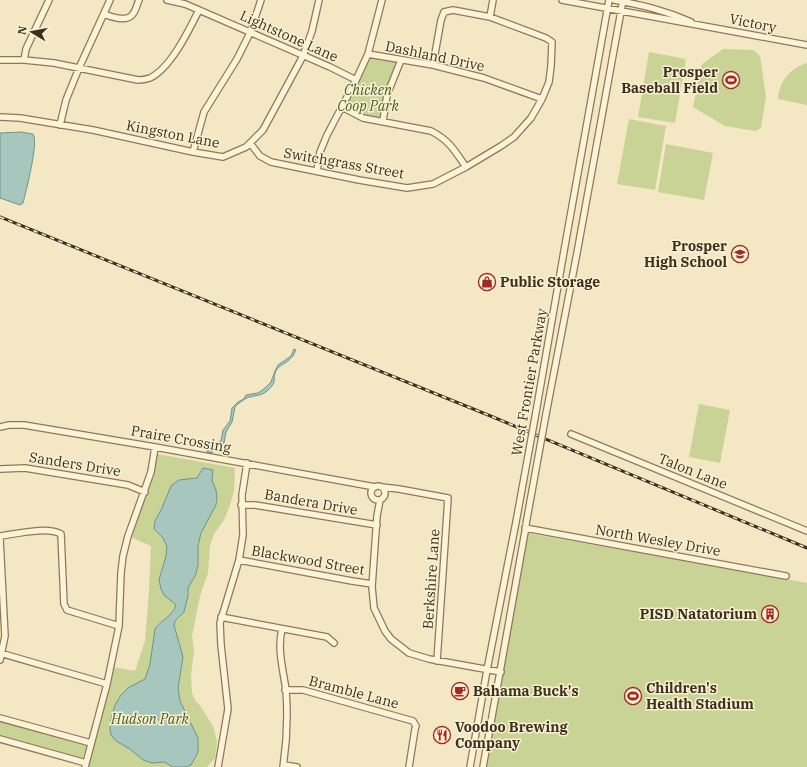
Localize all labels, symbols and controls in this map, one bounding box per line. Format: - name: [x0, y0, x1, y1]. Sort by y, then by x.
- street label: Lightstone Lane: [237, 6, 341, 66]
- street label: Victory: [728, 10, 779, 36]
- north arrow: [12, 12, 52, 52]
- text: N: [15, 24, 30, 36]
- street label: Dashland Drive: [384, 37, 486, 75]
- place label: Prosper Baseball Field: [621, 63, 718, 97]
- sports icon: Prosper Baseball Field: [721, 70, 741, 90]
- park label: Chicken Coop Park: [337, 81, 399, 115]
- street label: Kingston Lane: [125, 116, 221, 152]
- street label: Switchgrass Street: [282, 144, 406, 182]
- place label: Prosper High School: [644, 237, 727, 271]
- school or university icon: Prosper High School: [730, 244, 750, 264]
- shop icon: Public Storage: [477, 272, 497, 292]
- place label: Public Storage: [500, 273, 600, 291]
- street label: West Frontier Parkway: [507, 306, 551, 457]
- street label: Praire Crossing: [130, 421, 233, 457]
- street label: Sanders Drive: [28, 448, 122, 480]
- street label: Talon Lane: [656, 449, 730, 493]
- street label: Bandera Drive: [263, 485, 359, 519]
- street label: North Wesley Drive: [594, 520, 722, 560]
- street label: Berkshire Lane: [419, 528, 443, 630]
- street label: Blackwood Street: [250, 541, 366, 579]
- building icon: PISD Natatorium: [760, 604, 780, 624]
- place label: PISD Natatorium: [640, 605, 757, 623]
- street label: Bramble Lane: [307, 671, 401, 713]
- place label: Children's Health Stadium: [646, 679, 754, 713]
- cafe icon: Bahama Buck's: [450, 681, 470, 701]
- place label: Bahama Buck's: [473, 682, 579, 700]
- sports icon: Children's Health Stadium: [623, 686, 643, 706]
- park label: Hudson Park: [110, 710, 190, 728]
- place label: Voodoo Brewing Company: [455, 718, 568, 752]
- restaurant icon: Voodoo Brewing Company: [432, 725, 452, 745]

